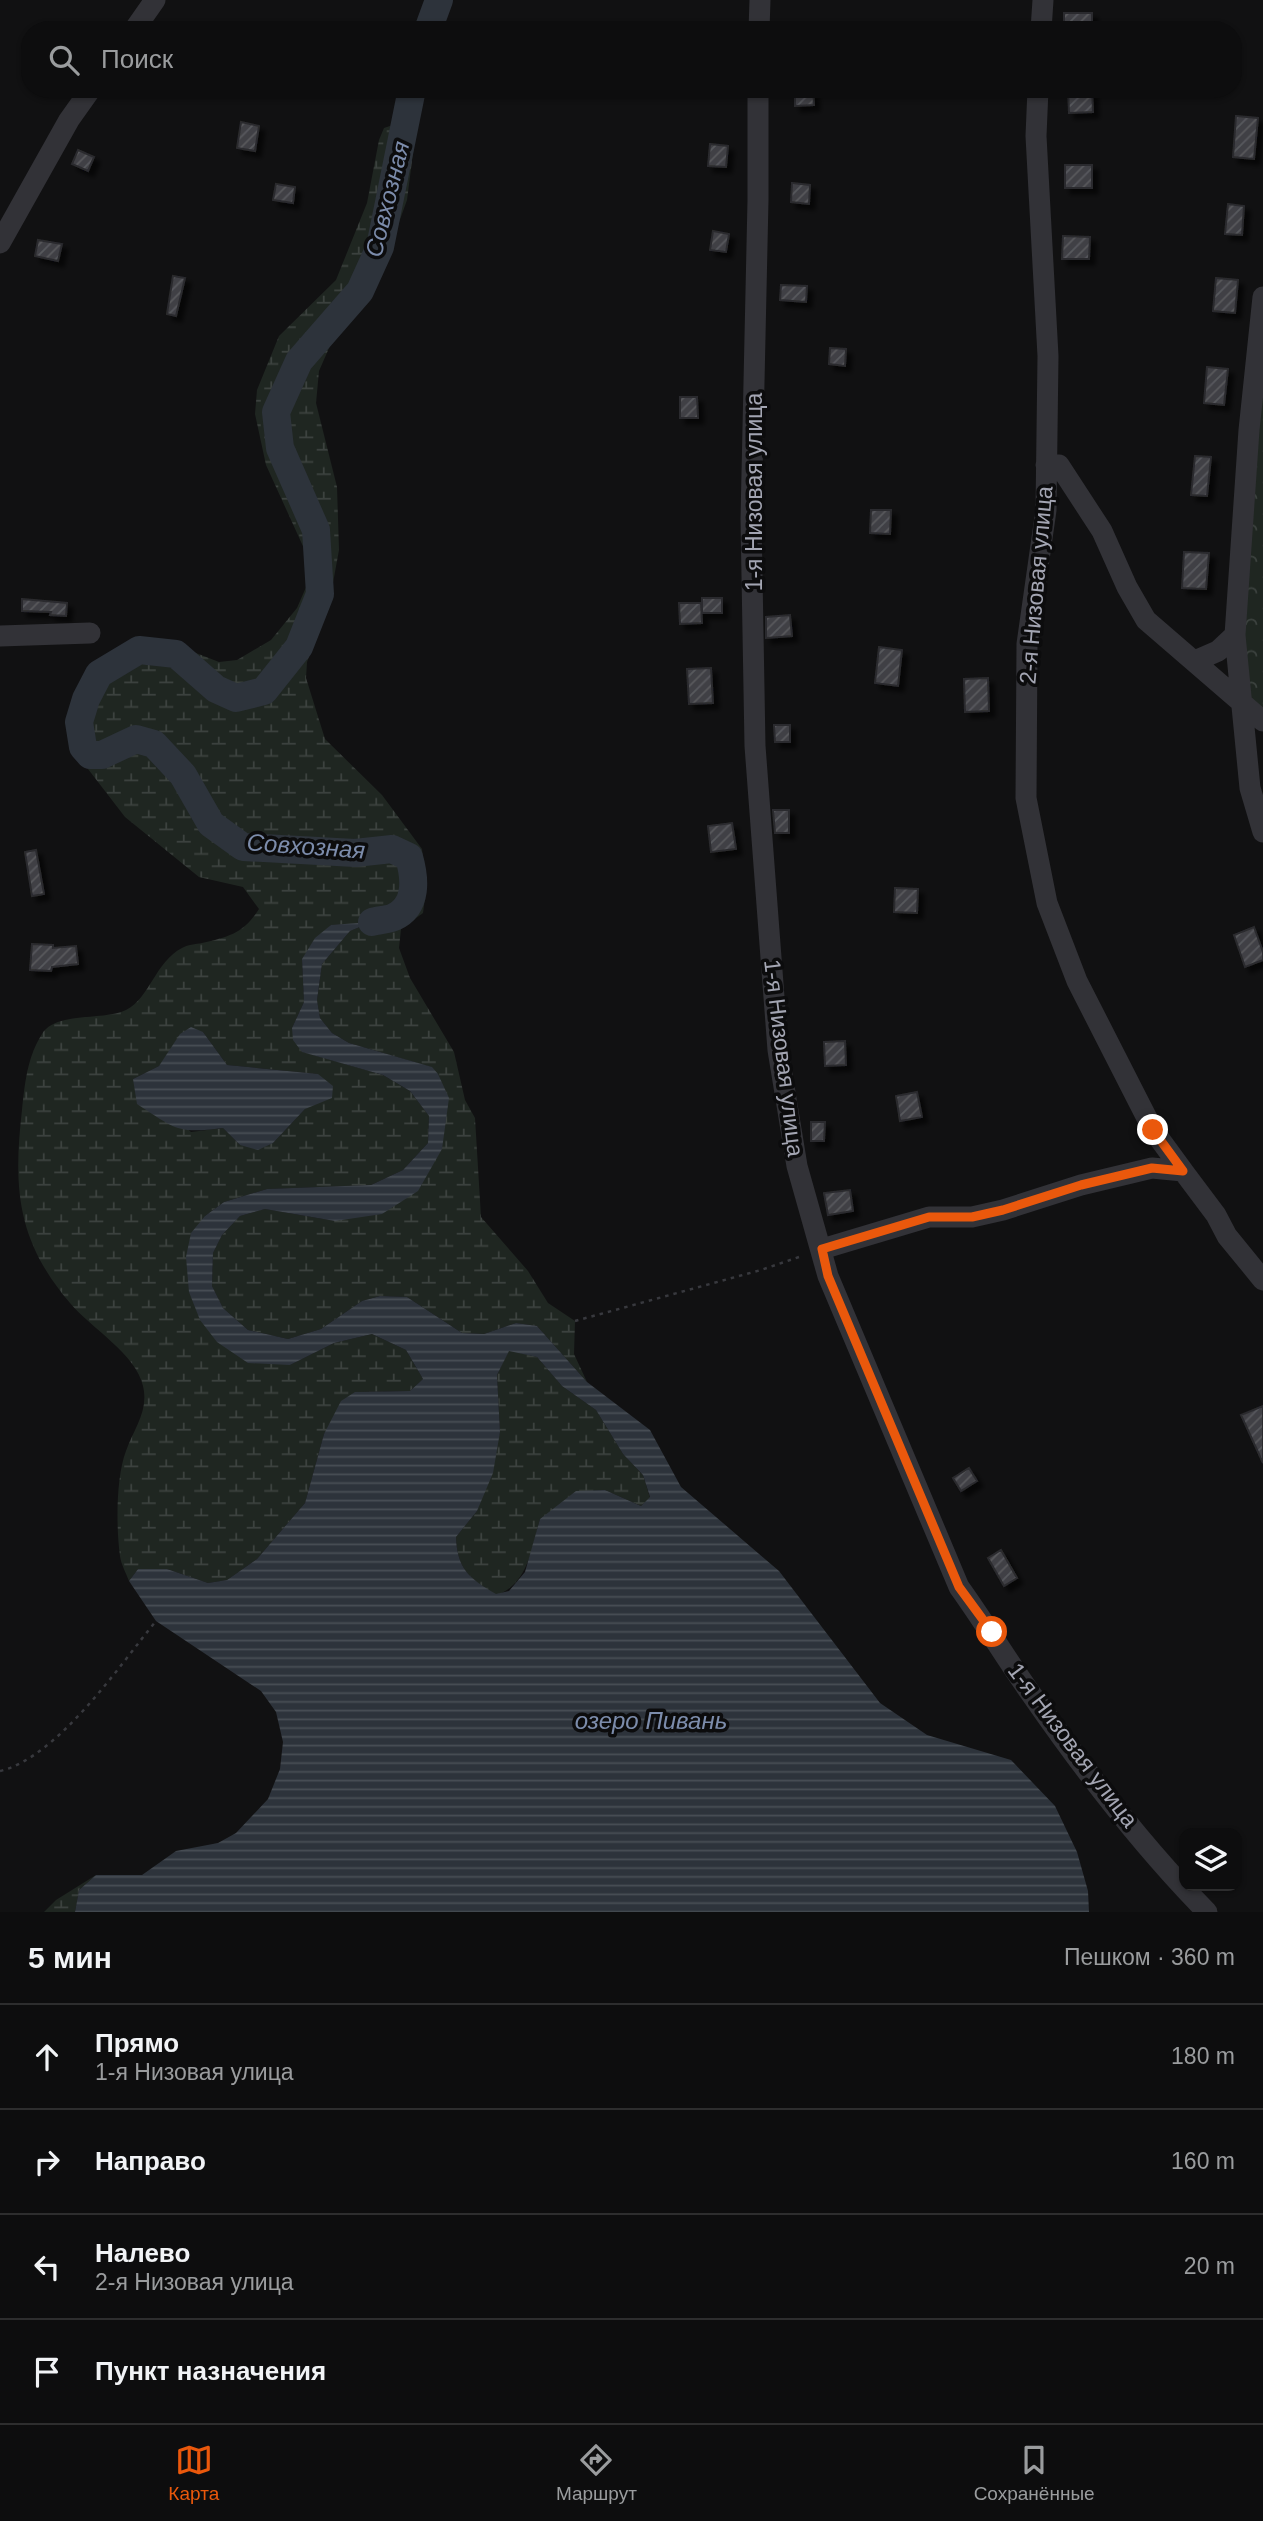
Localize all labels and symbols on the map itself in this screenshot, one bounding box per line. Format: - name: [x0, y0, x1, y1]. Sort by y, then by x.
- water label: Совхозная: [360, 138, 414, 260]
- street label: 1-я Низовая улица: [741, 392, 767, 591]
- street label: 2-я Низовая улица: [1014, 485, 1058, 685]
- water label: Совхозная: [246, 828, 366, 864]
- street label: 1-я Низовая улица: [759, 958, 809, 1158]
- route end: [1137, 1114, 1168, 1145]
- route start: [976, 1616, 1007, 1647]
- street label: 1-я Низовая улица: [1003, 1658, 1143, 1832]
- water label: озеро Пивань: [575, 1707, 727, 1734]

